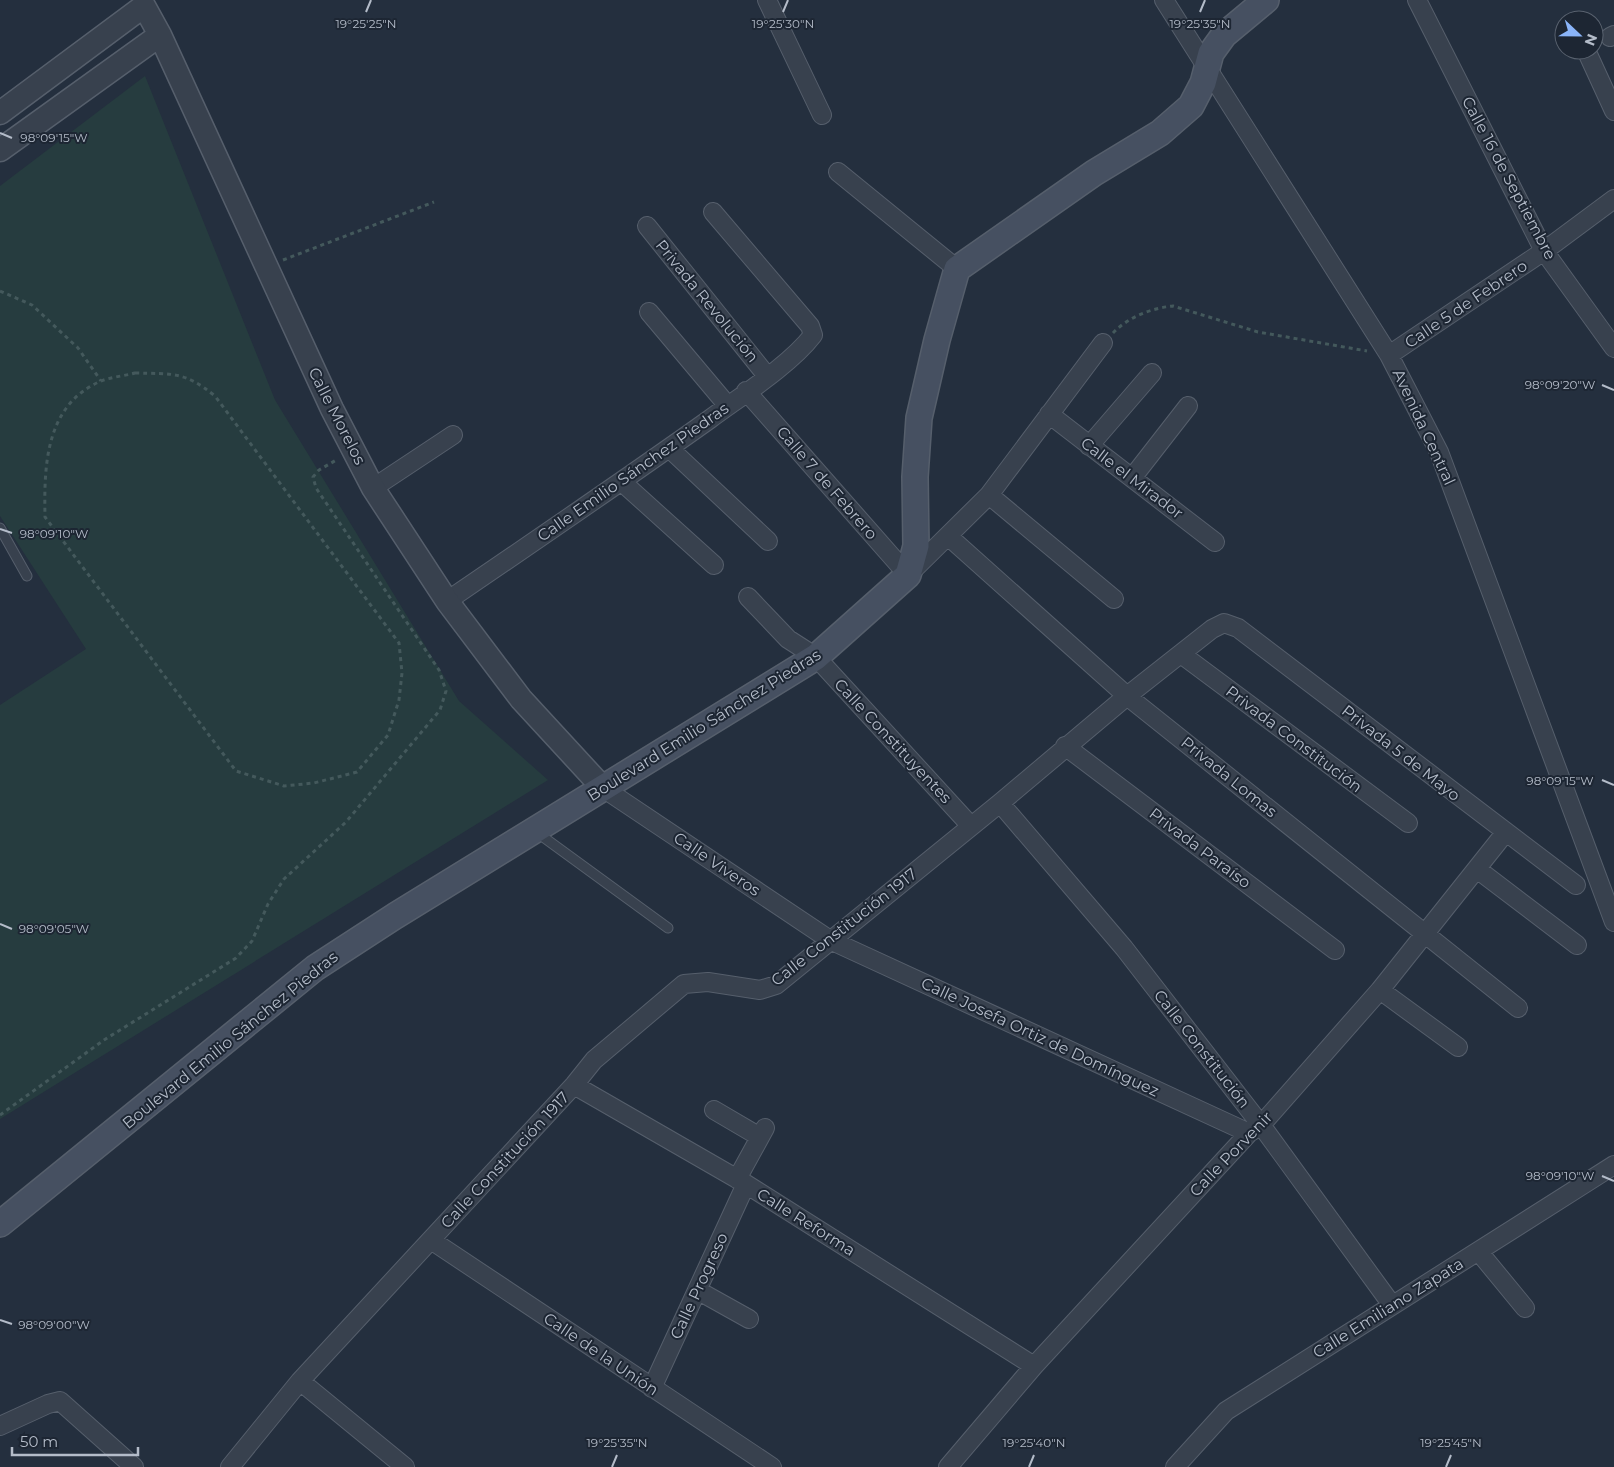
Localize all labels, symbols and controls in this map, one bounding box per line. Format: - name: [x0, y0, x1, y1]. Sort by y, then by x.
- north arrow: [1554, 10, 1604, 60]
- text: 19°25'25"N: [335, 16, 397, 31]
- text: 19°25'30"N: [752, 16, 814, 31]
- text: 19°25'35"N: [1170, 16, 1230, 31]
- text: N: [1581, 31, 1602, 48]
- street label: Calle 16 de Septiembre: [1458, 93, 1560, 263]
- text: 98°09'15"W: [20, 130, 88, 145]
- street label: Privada Revolución: [652, 236, 762, 366]
- street label: Calle 5 de Febrero: [1401, 256, 1531, 352]
- street label: Calle Morelos: [304, 364, 370, 468]
- street label: Avenida Central: [1389, 366, 1459, 488]
- text: 98°09'20"W: [1525, 377, 1595, 392]
- street label: Calle Emilio Sánchez Piedras: [534, 398, 732, 545]
- street label: Calle 7 de Febrero: [773, 422, 881, 544]
- street label: Calle el Mirador: [1077, 433, 1187, 523]
- text: 98°09'10"W: [20, 526, 88, 541]
- street label: Boulevard Emilio Sánchez Piedras: [584, 645, 824, 805]
- street label: Calle Constituyentes: [830, 675, 956, 807]
- street label: Privada Constitución: [1222, 682, 1366, 796]
- street label: Privada 5 de Mayo: [1338, 701, 1464, 805]
- street label: Privada Lomas: [1177, 733, 1281, 821]
- text: 98°09'15"W: [1526, 773, 1594, 788]
- street label: Privada Paraíso: [1146, 804, 1254, 892]
- street label: Calle Viveros: [670, 828, 764, 900]
- street label: Calle Constitución 1917: [767, 864, 921, 990]
- text: 98°09'05"W: [19, 921, 89, 936]
- street label: Boulevard Emilio Sánchez Piedras: [118, 947, 342, 1133]
- street label: Calle Josefa Ortiz de Domínguez: [918, 973, 1162, 1101]
- street label: Calle Constitución: [1150, 986, 1254, 1112]
- street label: Calle Constitución 1917: [437, 1088, 573, 1232]
- street label: Calle Porvenir: [1186, 1108, 1276, 1200]
- text: 98°09'10"W: [1526, 1168, 1594, 1183]
- street label: Calle Reforma: [753, 1184, 859, 1260]
- street label: Calle Progreso: [666, 1230, 732, 1342]
- street label: Calle Emiliano Zapata: [1309, 1254, 1467, 1362]
- street label: Calle de la Unión: [540, 1309, 662, 1399]
- text: 98°09'00"W: [18, 1317, 90, 1332]
- scale bar: [12, 1424, 139, 1456]
- text: 50 m: [20, 1432, 58, 1451]
- text: 19°25'35"N: [587, 1435, 647, 1450]
- text: 19°25'40"N: [1003, 1435, 1065, 1450]
- text: 19°25'45"N: [1420, 1435, 1482, 1450]

